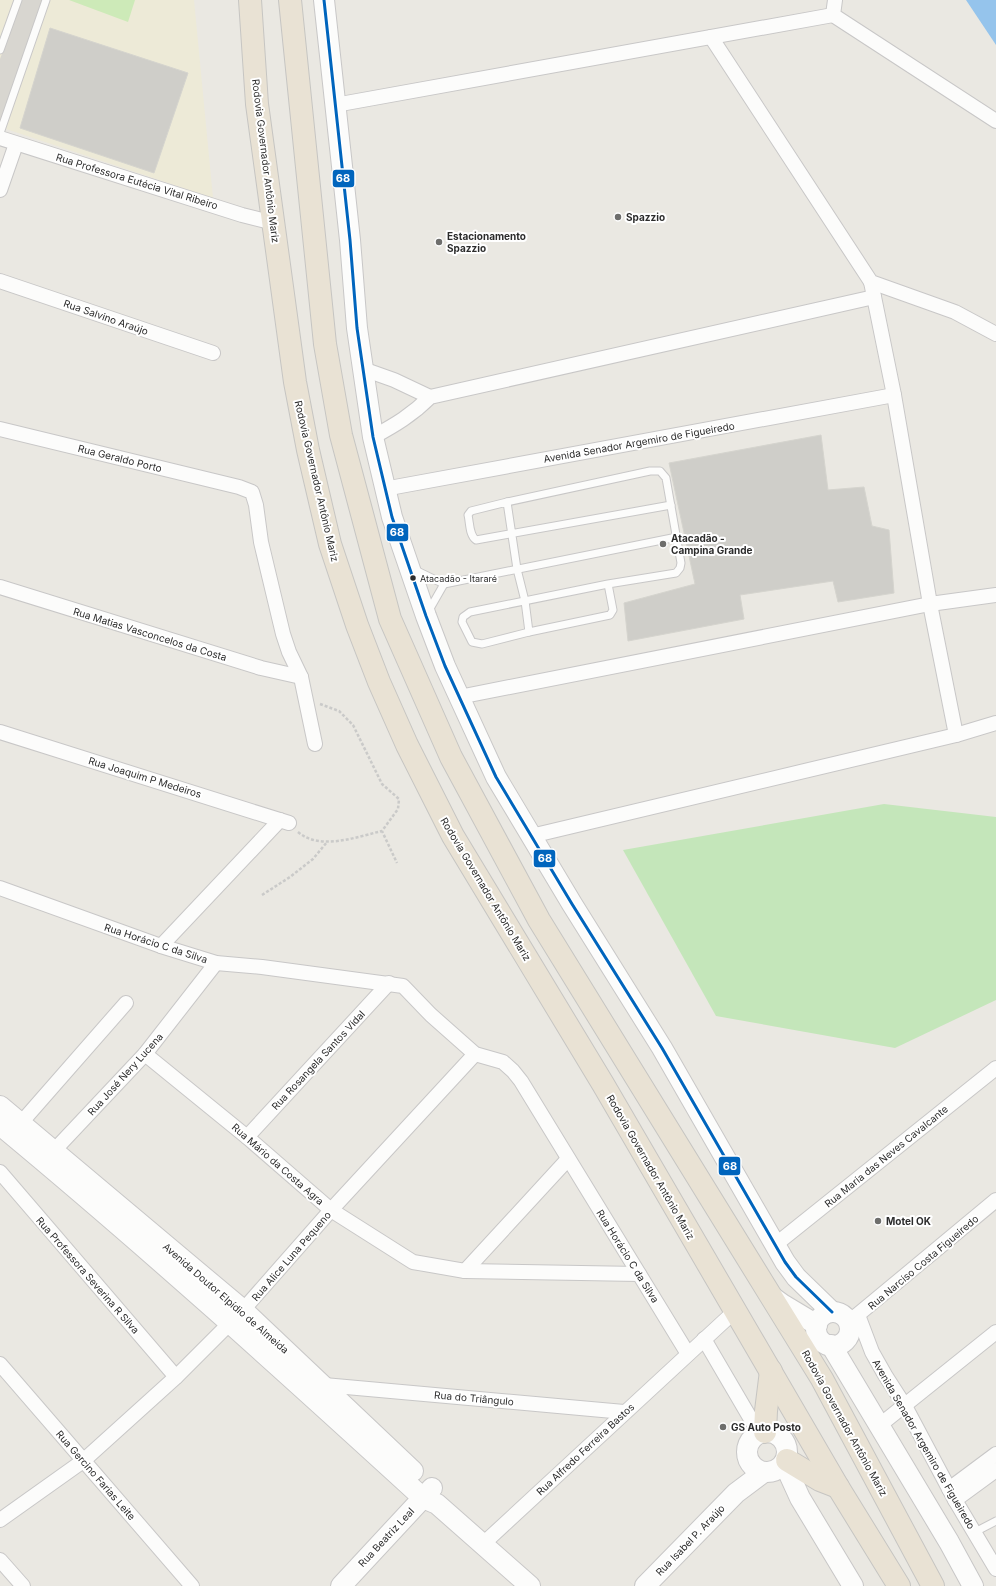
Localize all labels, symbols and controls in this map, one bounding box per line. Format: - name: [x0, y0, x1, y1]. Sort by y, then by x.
- street label: Rodovia Governador Antônio Mariz: [250, 78, 282, 244]
- street label: Rua Professora Eutécia Vital Ribeiro: [55, 151, 219, 211]
- line badge: 68: [332, 169, 355, 188]
- text: 68: [336, 171, 350, 185]
- place label: Spazzio: [626, 211, 665, 223]
- marker: Spazzio: [613, 212, 623, 222]
- place label: Estacionamento Spazzio: [447, 230, 526, 254]
- marker: Estacionamento Spazzio: [434, 237, 444, 247]
- street label: Rua Salvino Araújo: [62, 297, 150, 337]
- street label: Rodovia Governador Antônio Mariz: [293, 399, 341, 563]
- street label: Avenida Senador Argemiro de Figueiredo: [543, 419, 735, 465]
- street label: Rua Geraldo Porto: [77, 442, 163, 474]
- line badge: 68: [386, 523, 409, 542]
- text: 68: [390, 525, 404, 539]
- place label: Atacadão - Campina Grande: [671, 532, 753, 556]
- marker: Atacadão - Campina Grande: [658, 539, 668, 549]
- marker: Atacadão - Itararé: [408, 573, 418, 583]
- place label: Atacadão - Itararé: [420, 573, 497, 584]
- street label: Rua Matias Vasconcelos da Costa: [72, 605, 228, 663]
- street label: Rua Joaquim P Medeiros: [87, 754, 203, 800]
- street label: Rodovia Governador Antônio Mariz: [438, 815, 534, 963]
- line badge: 68: [533, 849, 556, 868]
- text: 68: [538, 851, 552, 865]
- street label: Rua Horácio C da Silva: [103, 921, 209, 965]
- street label: Rua Rosangela Santos Vidal: [269, 1008, 367, 1112]
- street label: Rua José Nery Lucena: [85, 1030, 165, 1118]
- street label: Rodovia Governador Antônio Mariz: [605, 1093, 697, 1241]
- street label: Rua Maria das Neves Cavalcante: [822, 1102, 950, 1210]
- street label: Rua Mário da Costa Agra: [230, 1121, 326, 1207]
- line badge: 68: [718, 1156, 741, 1176]
- text: 68: [723, 1159, 737, 1173]
- street label: Rua Horácio C da Silva: [594, 1207, 662, 1305]
- street label: Rua Alice Luna Pequeno: [249, 1209, 333, 1303]
- street label: Rua Narciso Costa Figueiredo: [865, 1212, 981, 1312]
- street label: Rua Professora Severina R Silva: [34, 1214, 142, 1336]
- place label: Motel OK: [886, 1215, 931, 1227]
- marker: Motel OK: [873, 1216, 883, 1226]
- street label: Avenida Doutor Elpídio de Almeida: [161, 1240, 291, 1356]
- street label: Rodovia Governador Antônio Mariz: [800, 1348, 890, 1498]
- street label: Avenida Senador Argemiro de Figueiredo: [870, 1357, 978, 1531]
- street label: Rua do Triângulo: [434, 1389, 514, 1407]
- street label: Rua Alfredo Ferreira Bastos: [534, 1401, 636, 1497]
- place label: GS Auto Posto: [731, 1421, 801, 1433]
- marker: GS Auto Posto: [718, 1422, 728, 1432]
- street label: Rua Gercino Farias Leite: [54, 1428, 138, 1522]
- street label: Rua Isabel P. Araújo: [653, 1502, 727, 1578]
- street label: Rua Beatriz Leal: [356, 1505, 416, 1569]

